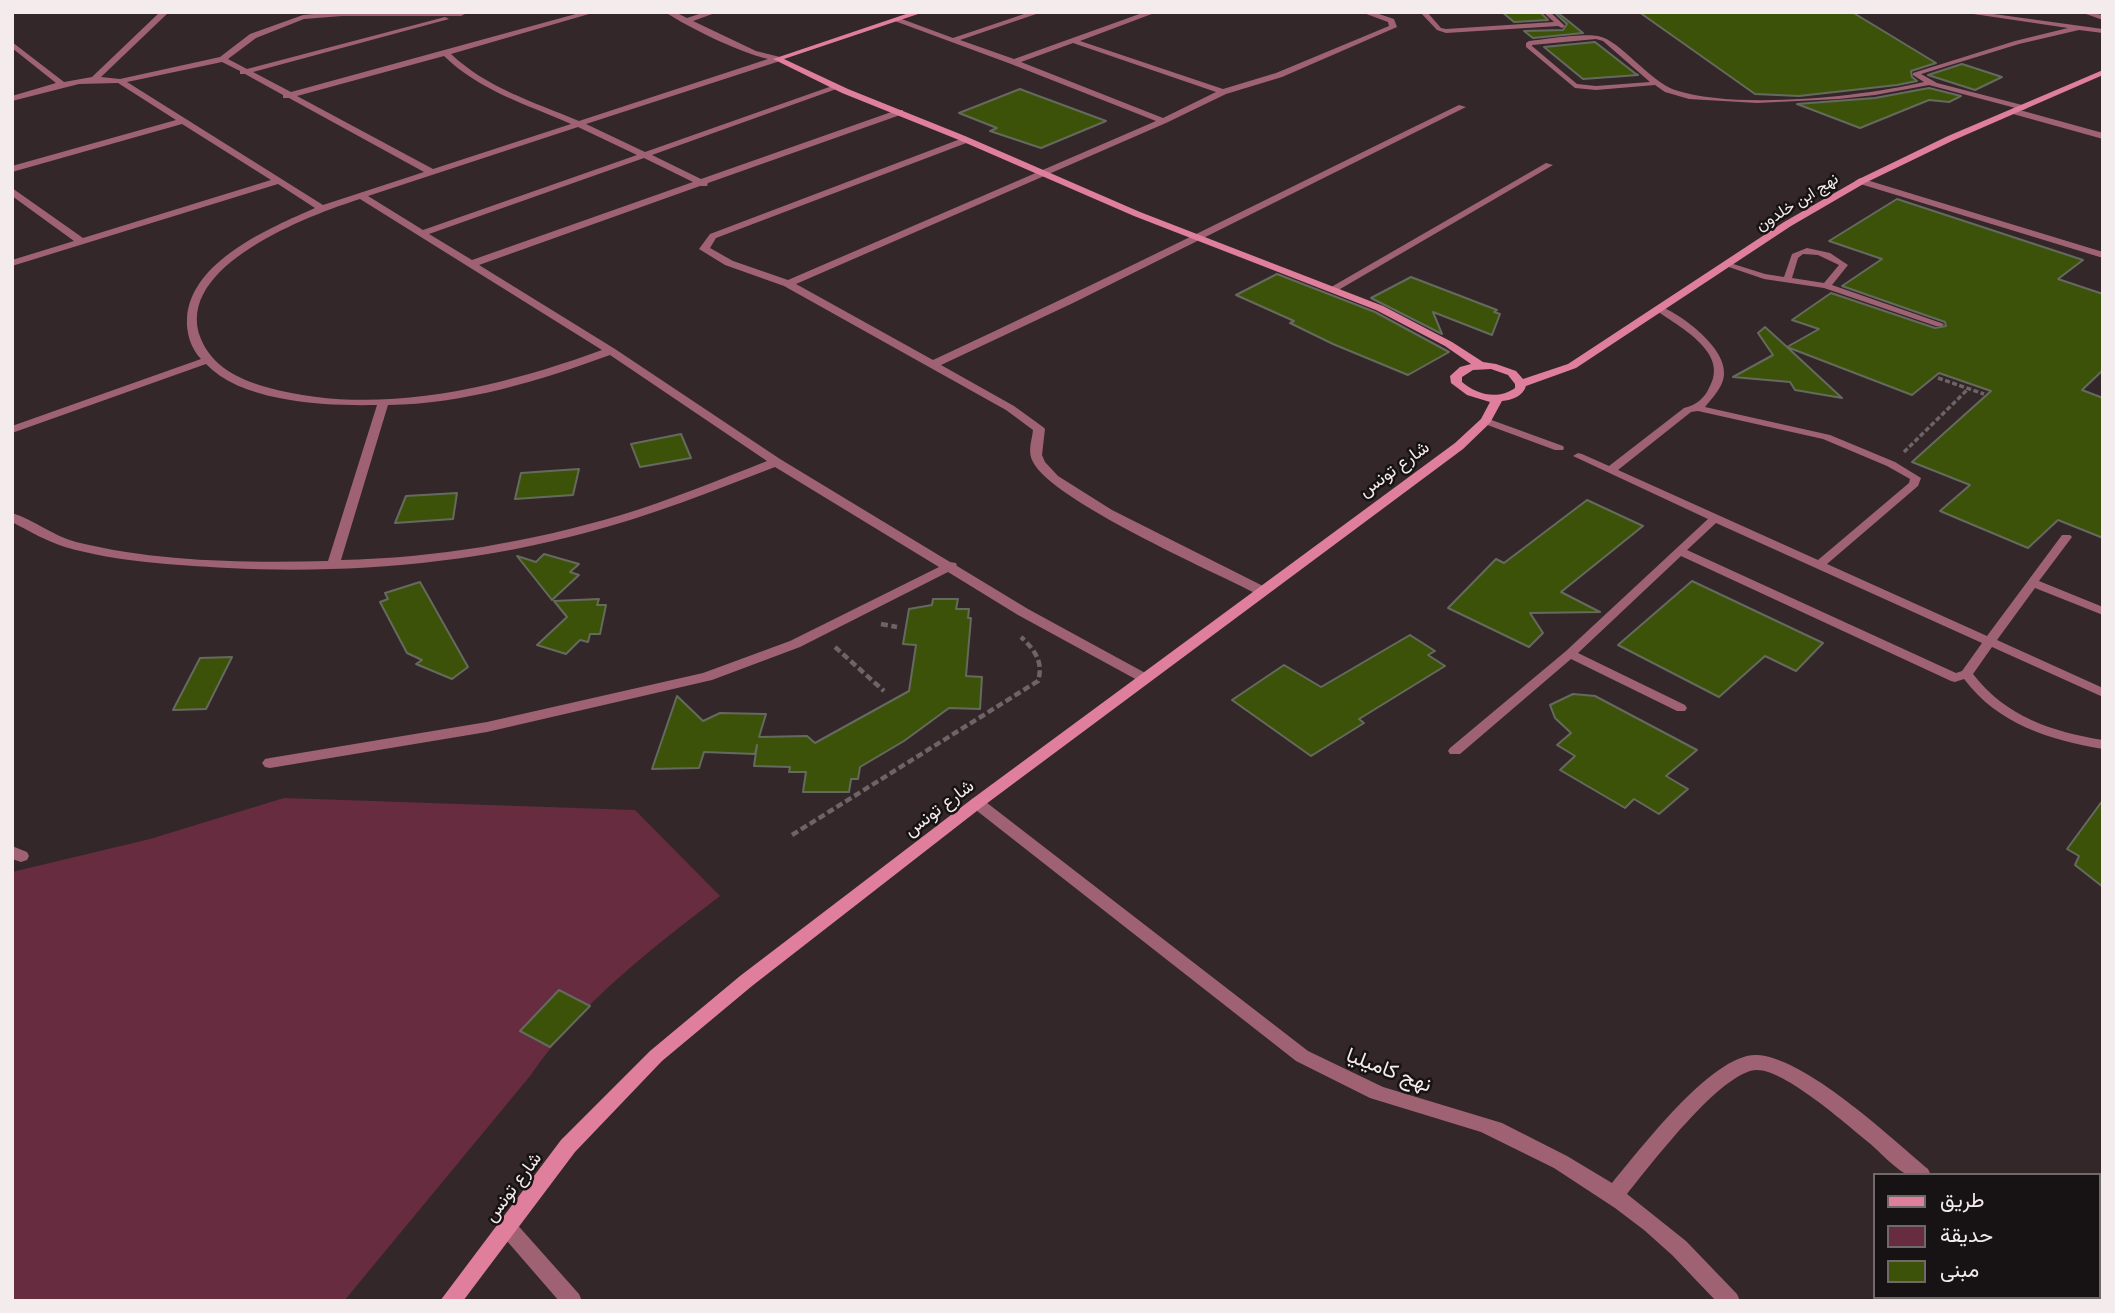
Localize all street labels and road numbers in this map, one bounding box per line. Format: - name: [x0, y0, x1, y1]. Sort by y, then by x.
- street label: نهج ابن خلدون: [1752, 169, 1842, 235]
- street label: شارع تونس: [1355, 436, 1433, 502]
- street label: شارع تونس: [900, 775, 978, 841]
- street label: نهج كاميليا: [1343, 1042, 1435, 1098]
- street label: شارع تونس: [480, 1148, 546, 1226]

